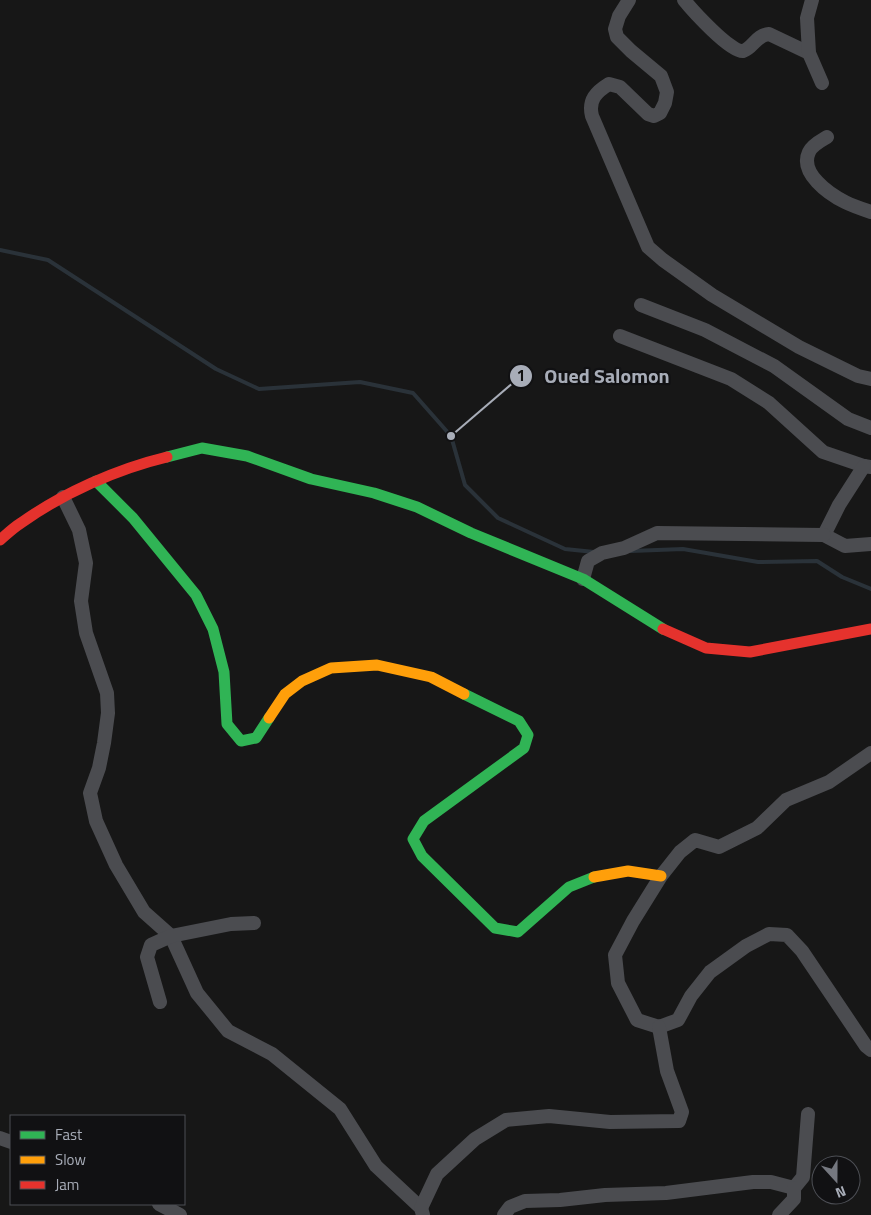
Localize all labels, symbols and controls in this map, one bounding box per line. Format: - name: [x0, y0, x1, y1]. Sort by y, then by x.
- callout: Oued Salomon: [509, 358, 679, 393]
- text: Oued Salomon: [544, 360, 670, 391]
- text: 1: [517, 364, 525, 387]
- legend: [10, 1115, 185, 1205]
- text: Fast: [55, 1123, 83, 1146]
- text: Slow: [55, 1148, 86, 1171]
- north arrow: [811, 1155, 861, 1205]
- text: Jam: [55, 1173, 79, 1196]
- text: N: [833, 1181, 849, 1204]

